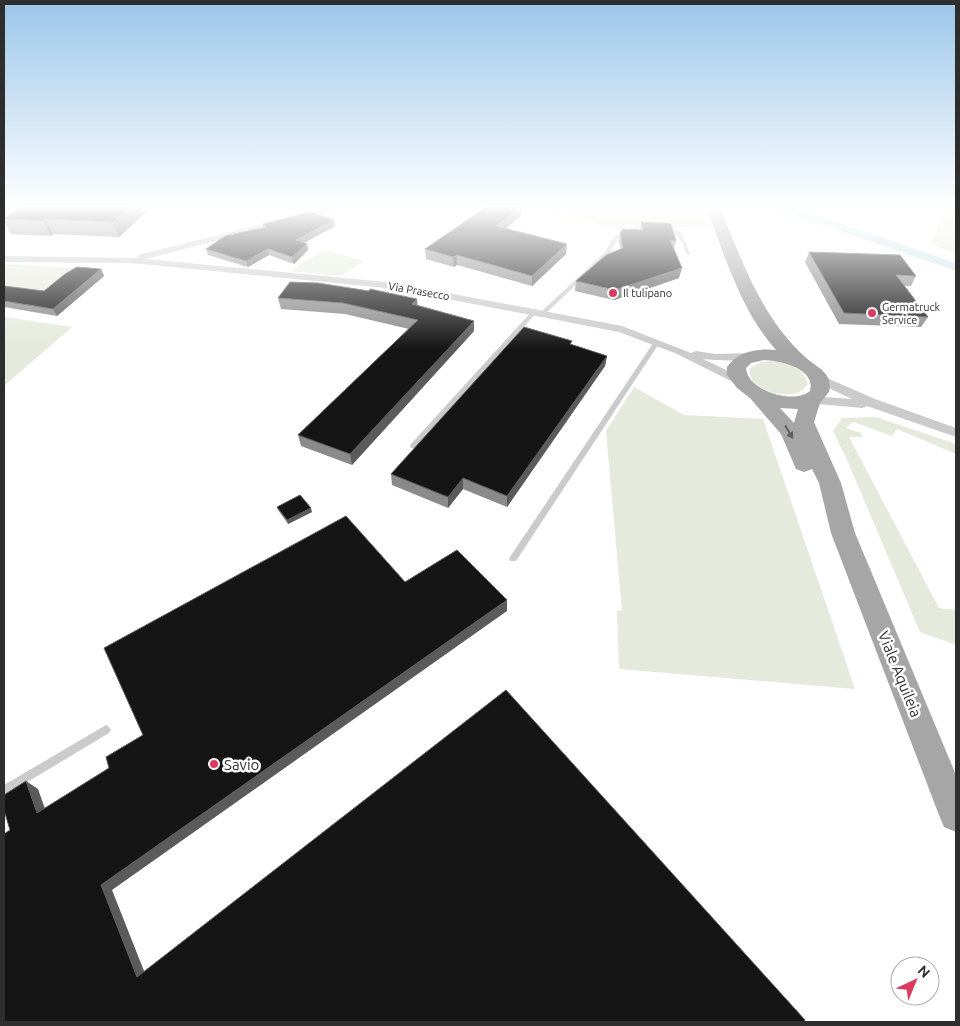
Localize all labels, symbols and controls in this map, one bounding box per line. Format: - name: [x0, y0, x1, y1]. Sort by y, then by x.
- street label: Via Prasecco: [387, 280, 451, 302]
- marker: Il tulipano: [607, 287, 619, 299]
- place label: Il tulipano: [623, 287, 672, 299]
- place label: Germatruck Service: [882, 301, 941, 326]
- marker: Germatruck Service: [866, 307, 878, 319]
- one-way arrow: [784, 426, 793, 439]
- street label: Viale Aquileia: [875, 628, 925, 720]
- place label: Savio: [224, 756, 259, 773]
- marker: Savio: [208, 758, 220, 770]
- north arrow: [890, 956, 940, 1006]
- text: N: [915, 962, 933, 981]

